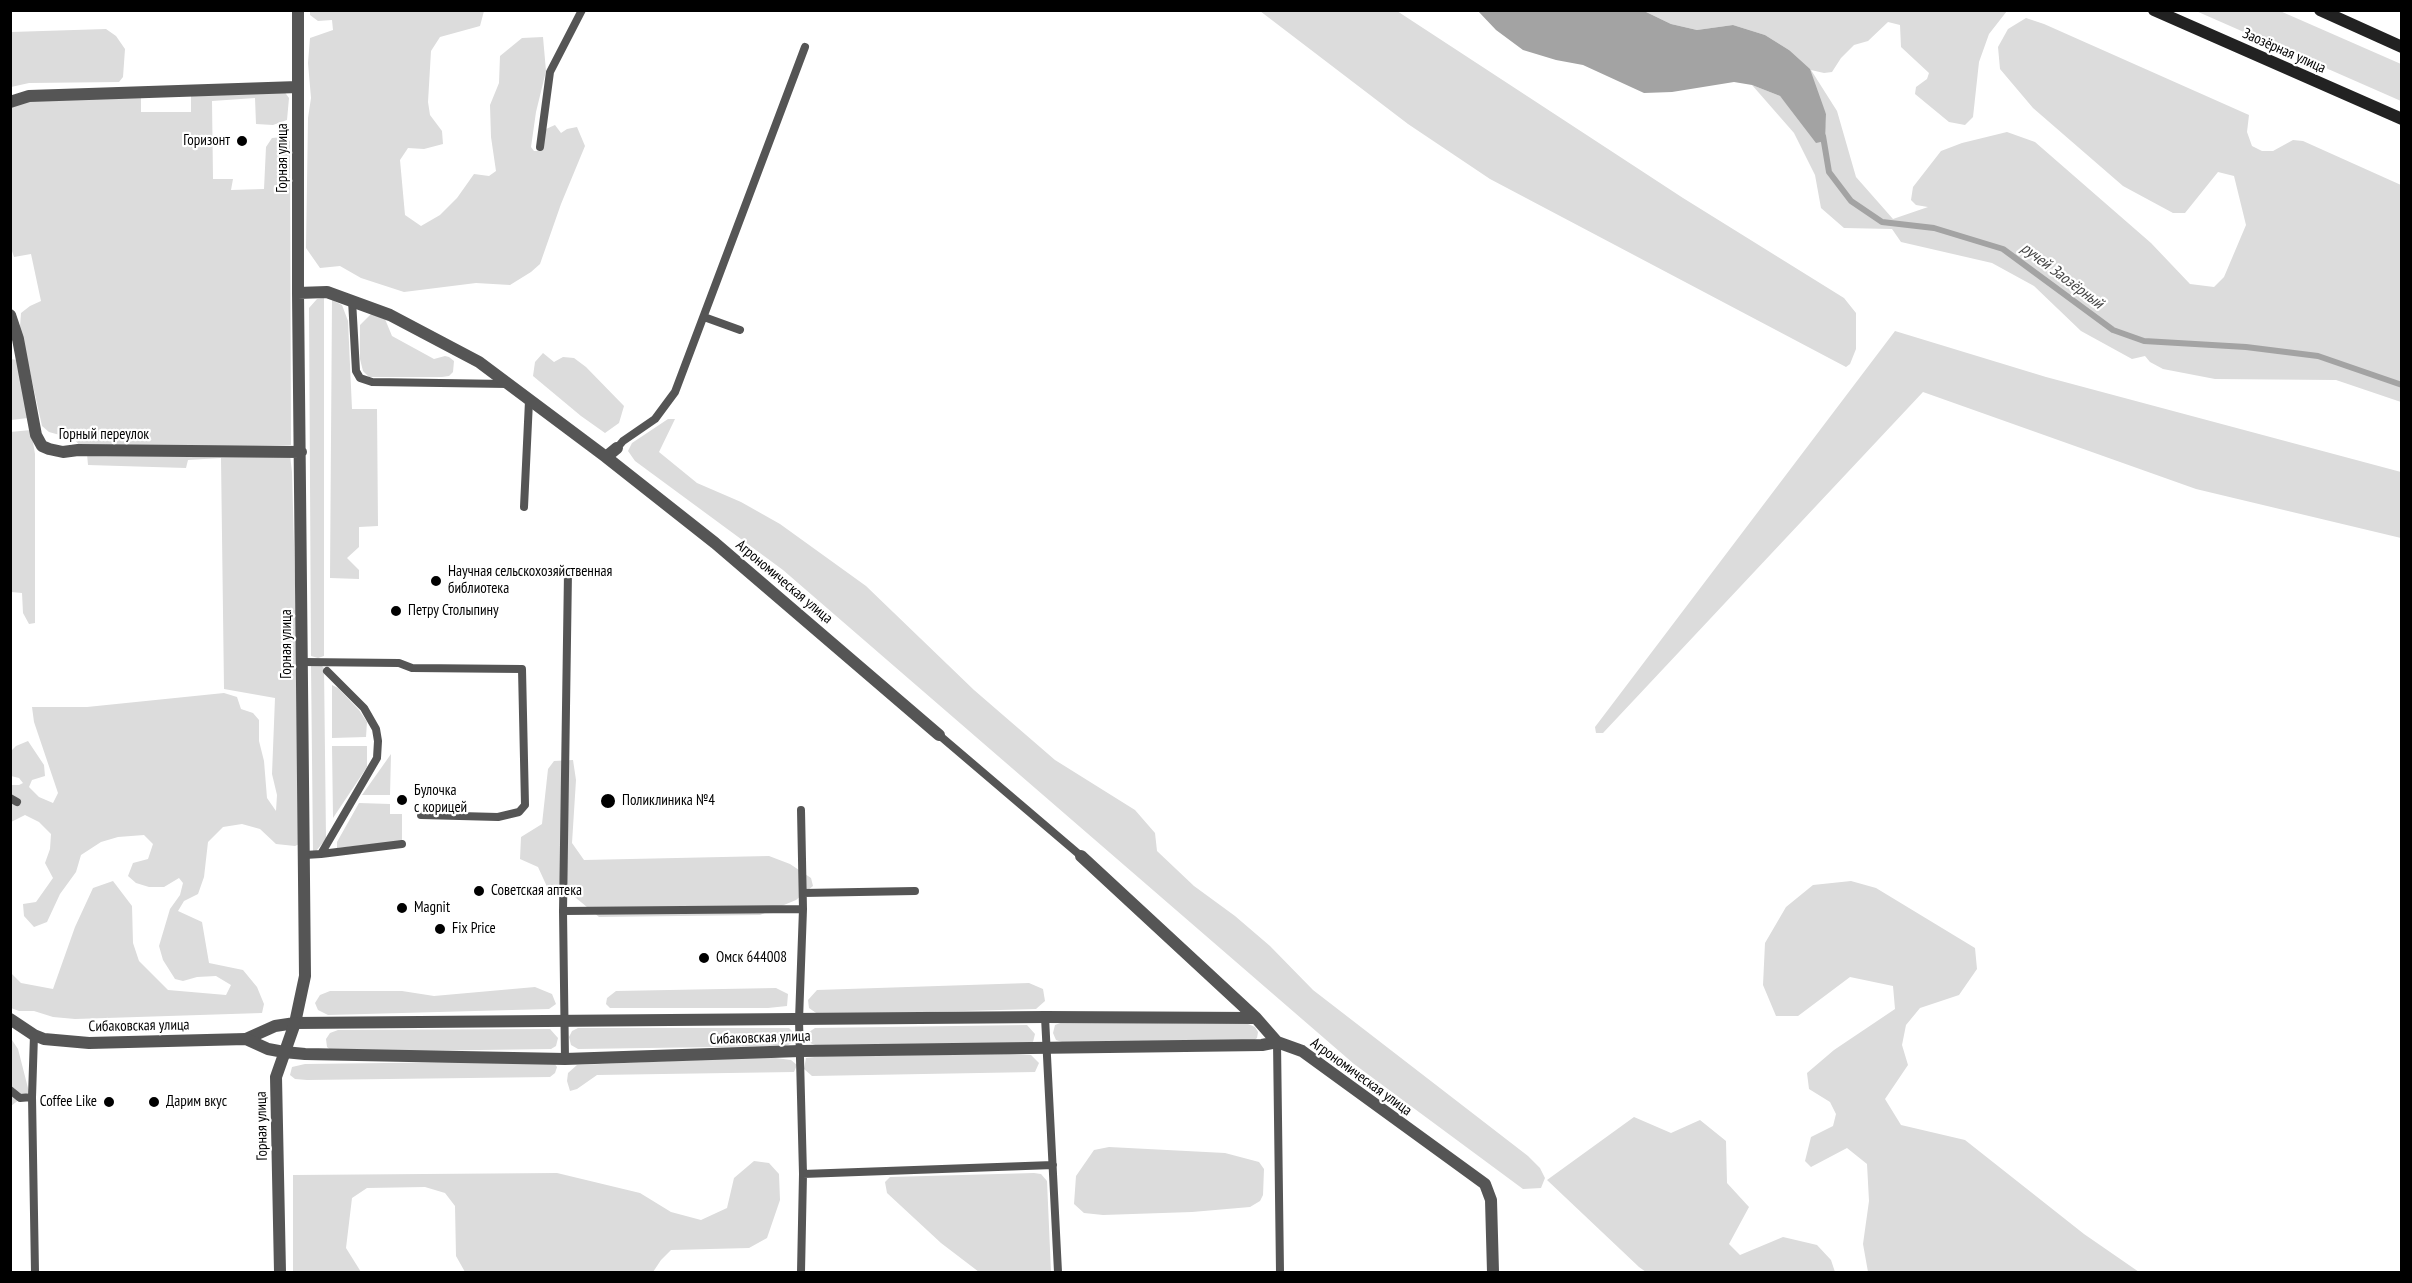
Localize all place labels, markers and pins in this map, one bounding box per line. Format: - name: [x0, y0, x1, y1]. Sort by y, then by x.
- place label: Горизонт: [183, 132, 230, 150]
- marker: Горизонт: [235, 134, 249, 148]
- place label: Научная сельскохозяйственная библиотека: [448, 563, 612, 598]
- marker: Научная сельскохозяйственная библиотека: [429, 574, 443, 588]
- place label: Петру Столыпину: [408, 602, 499, 620]
- marker: Петру Столыпину: [389, 604, 403, 618]
- place label: Булочка с корицей: [414, 782, 467, 817]
- marker: Поликлиника №4: [599, 792, 617, 810]
- place label: Поликлиника №4: [622, 792, 715, 810]
- marker: Булочка с корицей: [395, 793, 409, 807]
- place label: Советская аптека: [491, 882, 582, 900]
- marker: Советская аптека: [472, 884, 486, 898]
- place label: Magnit: [414, 899, 450, 917]
- marker: Magnit: [395, 901, 409, 915]
- place label: Fix Price: [452, 920, 496, 938]
- marker: Fix Price: [433, 922, 447, 936]
- place label: Омск 644008: [716, 949, 787, 967]
- marker: Омск 644008: [697, 951, 711, 965]
- place label: Coffee Like: [40, 1093, 97, 1111]
- place label: Дарим вкус: [166, 1093, 227, 1111]
- marker: Coffee Like: [102, 1095, 116, 1109]
- marker: Дарим вкус: [147, 1095, 161, 1109]

